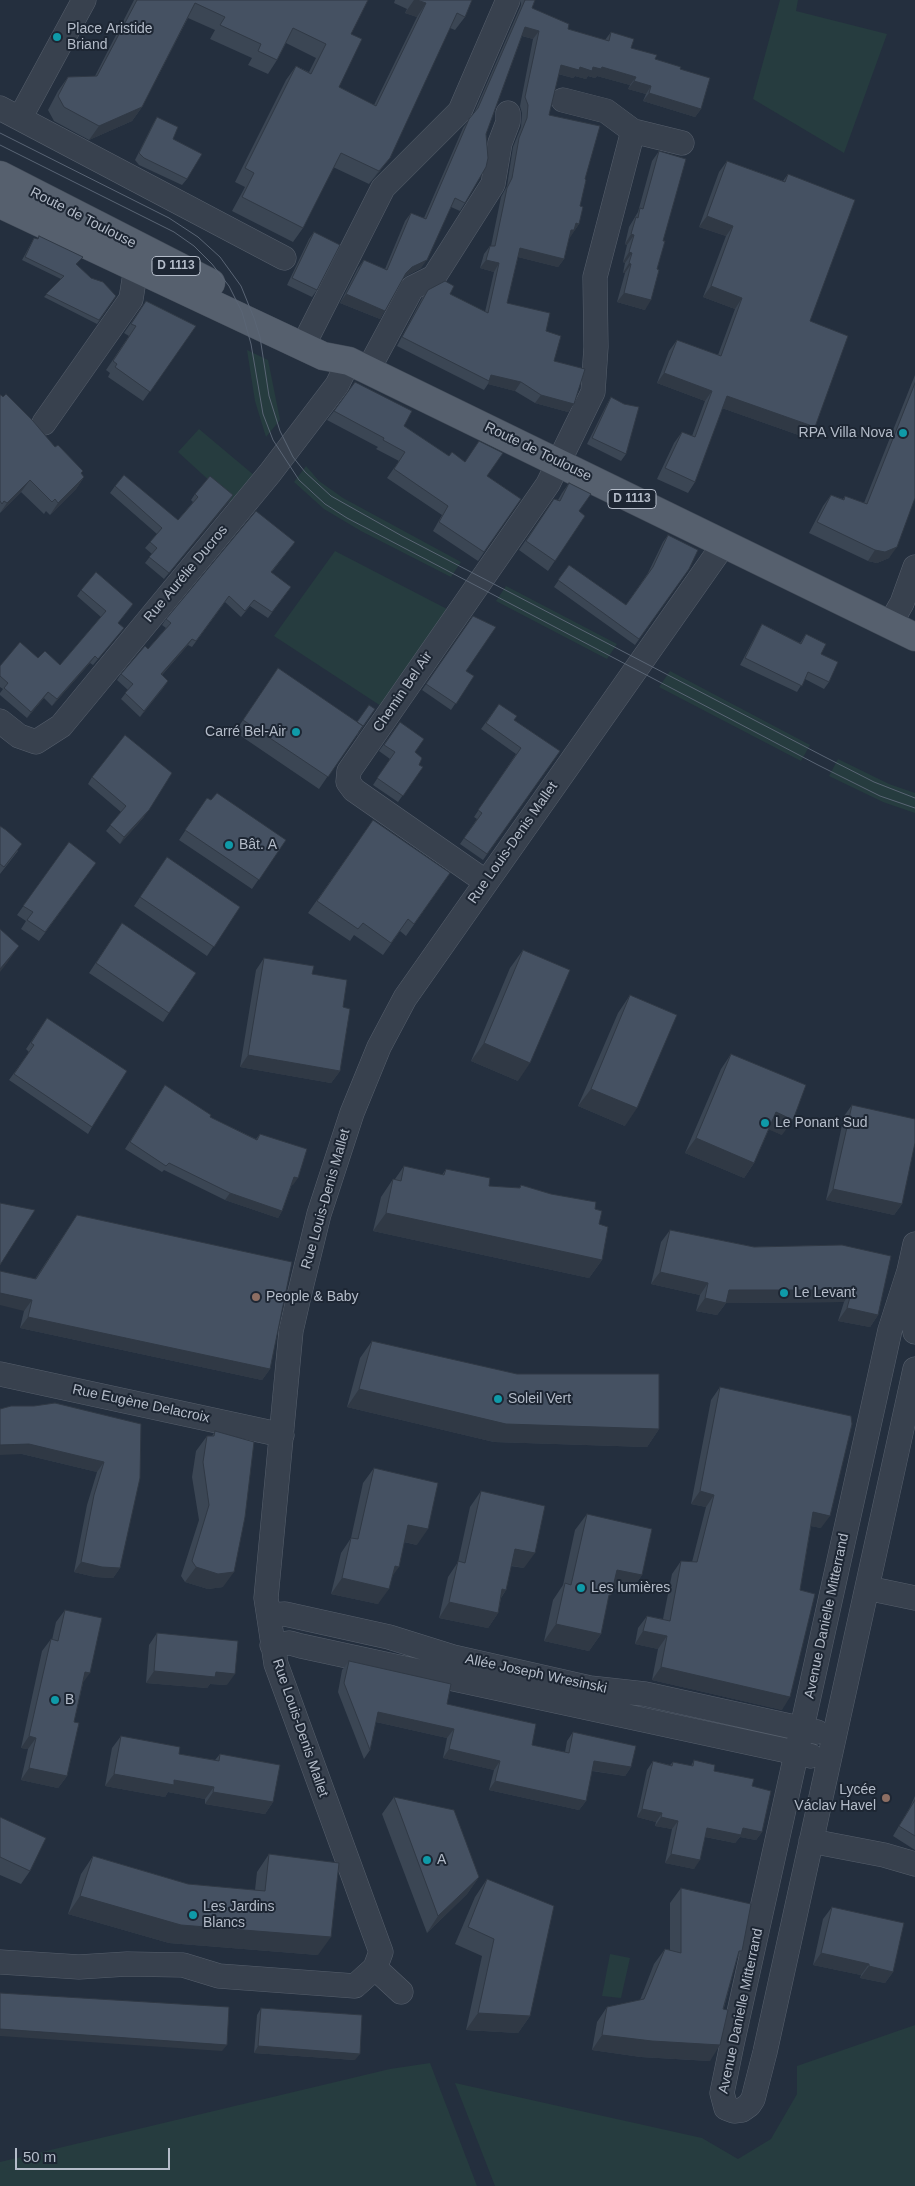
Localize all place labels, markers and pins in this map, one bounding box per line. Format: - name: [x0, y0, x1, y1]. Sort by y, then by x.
- place label: Place Aristide Briand: [67, 21, 153, 54]
- marker: Place Aristide Briand: [51, 31, 63, 43]
- place label: RPA Villa Nova: [799, 425, 893, 441]
- marker: RPA Villa Nova: [897, 427, 909, 439]
- place label: Carré Bel-Air: [205, 724, 286, 740]
- marker: Carré Bel-Air: [290, 726, 302, 738]
- place label: Bât. A: [239, 837, 277, 853]
- marker: Bât. A: [223, 839, 235, 851]
- place label: Le Ponant Sud: [775, 1115, 868, 1131]
- marker: Le Ponant Sud: [759, 1117, 771, 1129]
- place label: Le Levant: [794, 1285, 855, 1301]
- marker: Le Levant: [778, 1287, 790, 1299]
- place label: People & Baby: [266, 1289, 359, 1305]
- marker: People & Baby: [250, 1291, 262, 1303]
- place label: Soleil Vert: [508, 1391, 571, 1407]
- marker: Soleil Vert: [492, 1393, 504, 1405]
- place label: Les lumières: [591, 1580, 670, 1596]
- marker: Les lumières: [575, 1582, 587, 1594]
- place label: B: [65, 1692, 74, 1708]
- marker: B: [49, 1694, 61, 1706]
- place label: Lycée Václav Havel: [794, 1782, 876, 1814]
- marker: Lycée Václav Havel: [880, 1792, 892, 1804]
- place label: A: [437, 1852, 446, 1868]
- marker: A: [421, 1854, 433, 1866]
- place label: Les Jardins Blancs: [203, 1899, 275, 1931]
- marker: Les Jardins Blancs: [187, 1909, 199, 1921]

